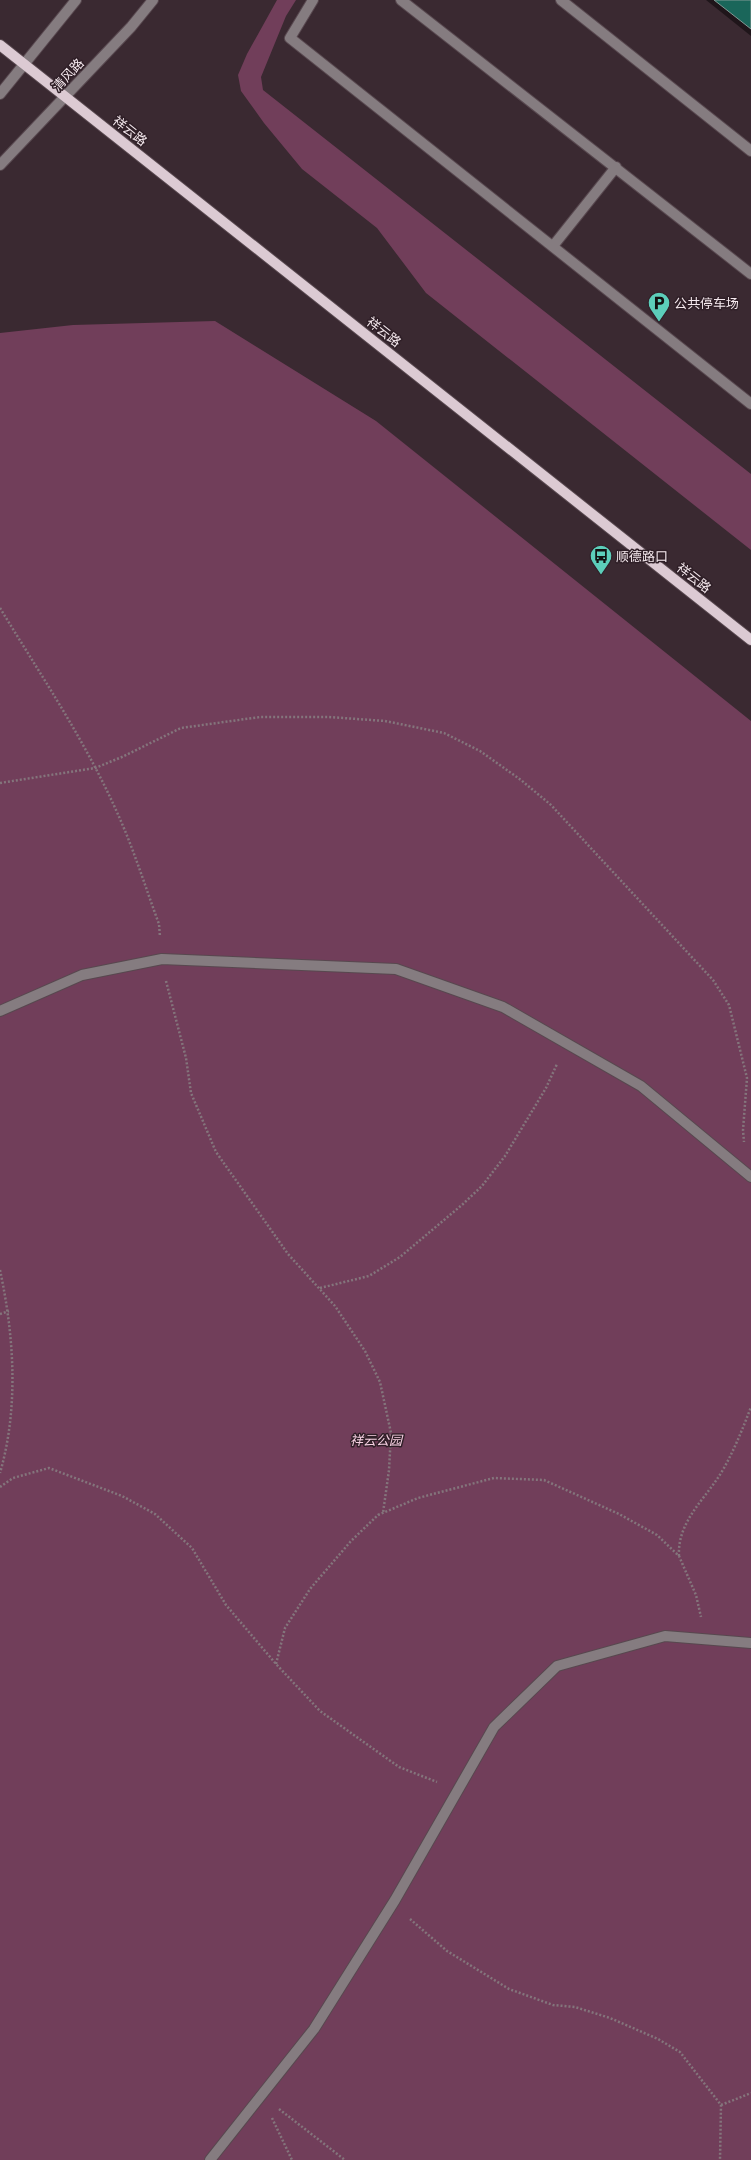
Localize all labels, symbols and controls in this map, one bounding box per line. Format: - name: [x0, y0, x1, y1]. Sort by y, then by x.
- street label: 清风路: [49, 56, 87, 94]
- street label: 祥云路: [110, 113, 150, 149]
- parking icon: 公共停车场: [646, 290, 672, 323]
- place label: 公共停车场: [674, 296, 739, 311]
- street label: 祥云路: [364, 314, 404, 350]
- bus stop icon: 顺德路口: [588, 543, 614, 576]
- place label: 顺德路口: [616, 549, 668, 564]
- street label: 祥云路: [674, 560, 714, 596]
- park label: 祥云公园: [350, 1433, 404, 1448]

